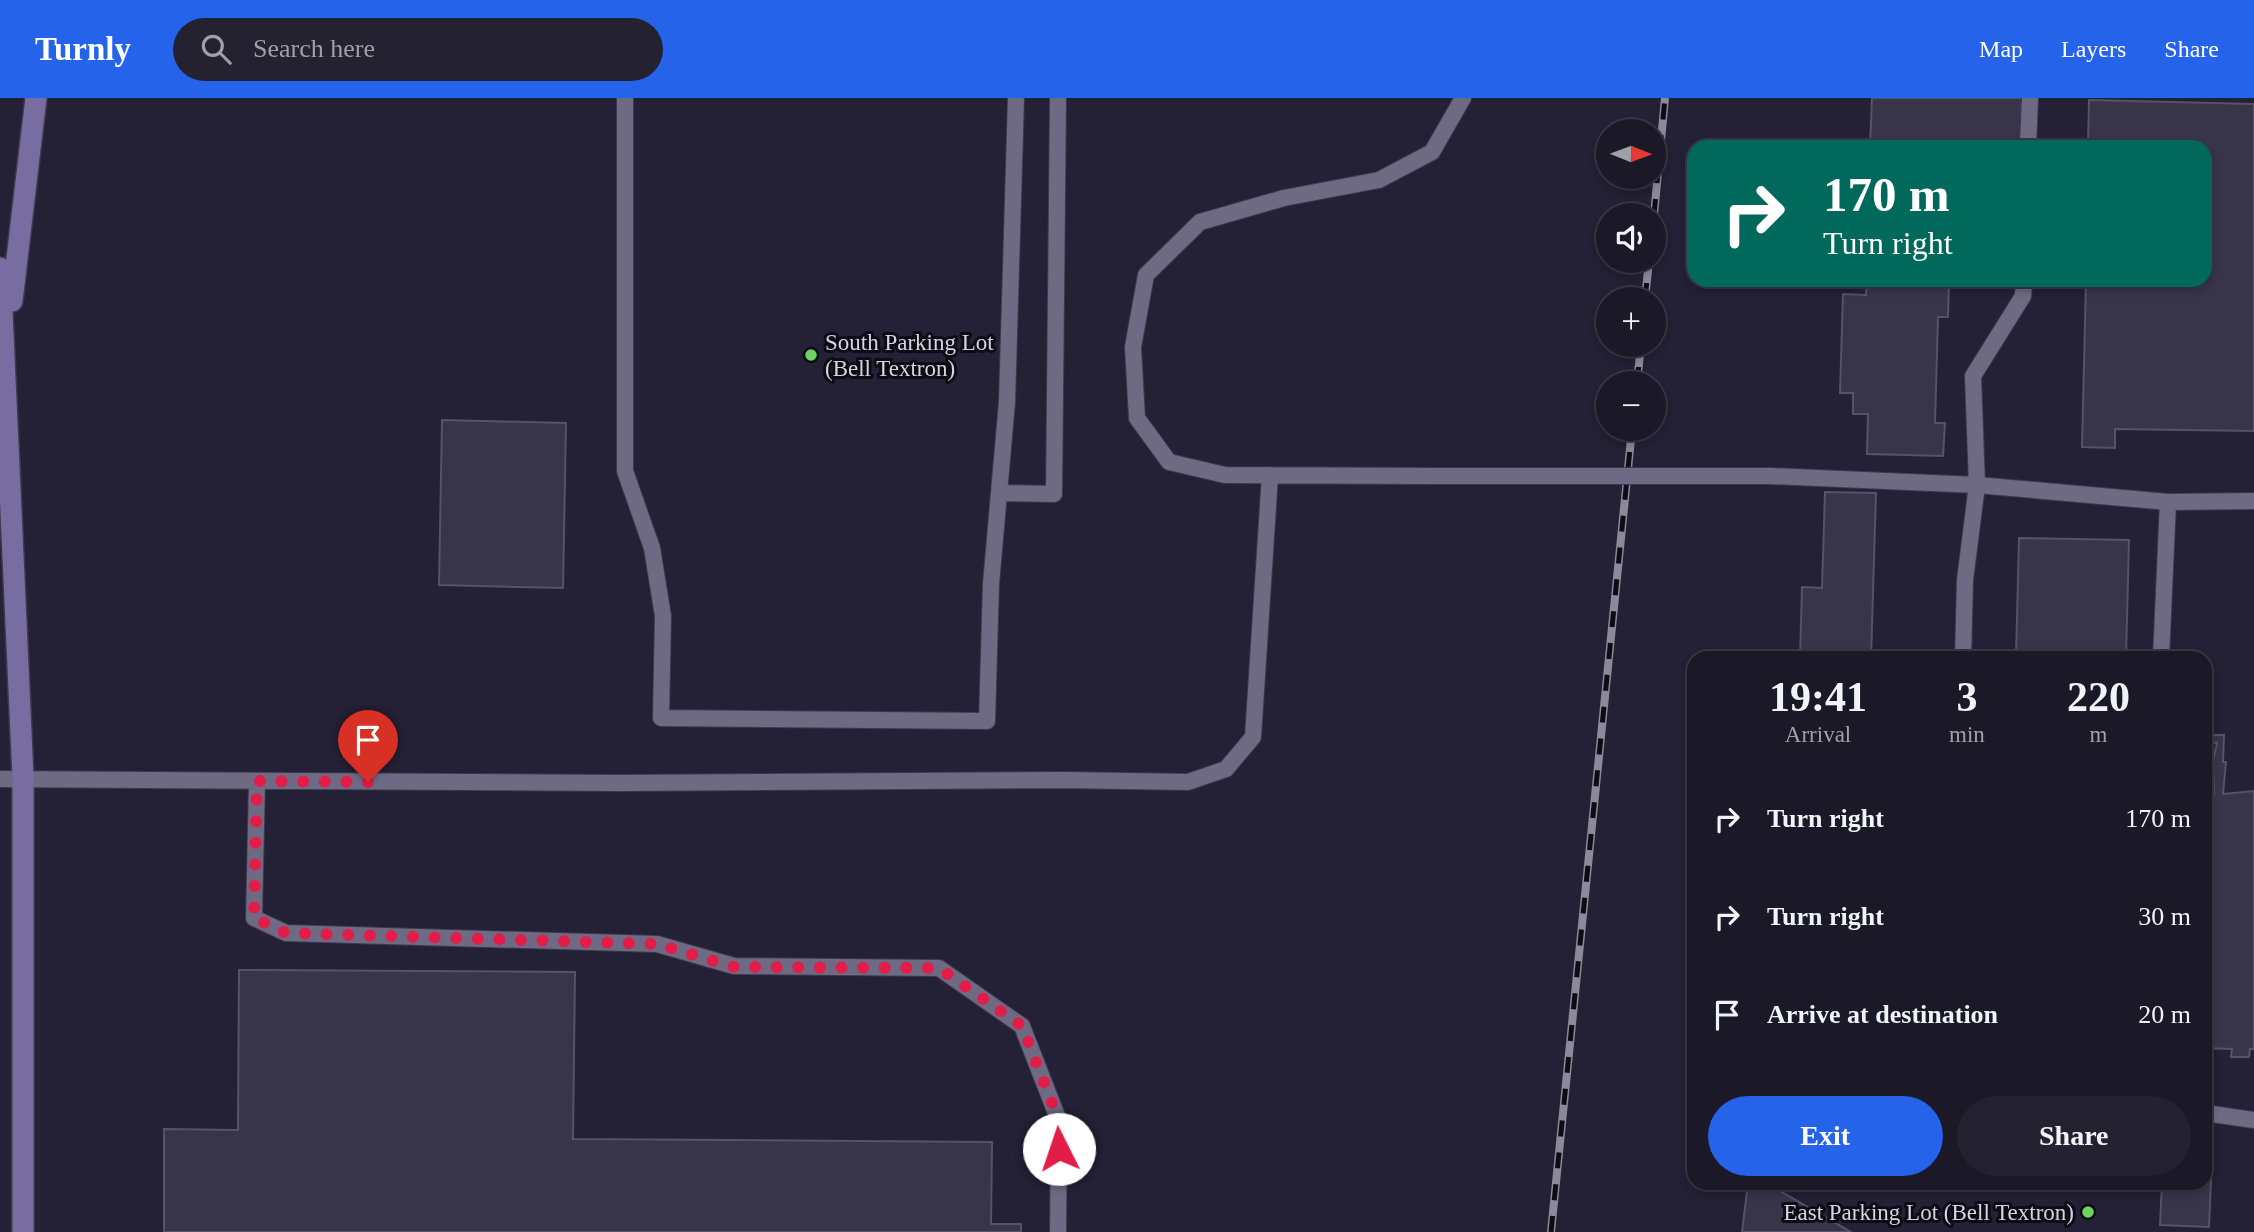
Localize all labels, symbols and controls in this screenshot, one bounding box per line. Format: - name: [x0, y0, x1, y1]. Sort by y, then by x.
- search box: [173, 18, 663, 81]
- icon: search: [197, 30, 235, 68]
- text: Turnly: [35, 31, 131, 67]
- text: Search here: [253, 34, 375, 63]
- text: Map: [1979, 36, 2023, 62]
- text: Layers: [2061, 36, 2126, 62]
- text: Share: [2164, 36, 2219, 62]
- north arrow: [1596, 119, 1666, 189]
- map controls: [1596, 119, 1666, 441]
- text: 170 m: [1823, 167, 1950, 222]
- icon: right: [1708, 168, 1799, 259]
- button: sound: [1596, 203, 1666, 273]
- text: Turn right: [1823, 225, 1953, 261]
- button: +: [1596, 287, 1666, 357]
- place label: South Parking Lot (Bell Textron): [825, 330, 994, 381]
- marker: South Parking Lot (Bell Textron): [803, 347, 819, 363]
- button: −: [1596, 371, 1666, 441]
- text: 19:41: [1769, 674, 1867, 720]
- text: 3: [1956, 674, 1977, 720]
- text: 220: [2067, 674, 2130, 720]
- pin: [338, 710, 398, 782]
- icon: arrive: [349, 721, 387, 759]
- text: Arrival: [1785, 722, 1851, 747]
- text: min: [1949, 722, 1985, 747]
- text: m: [2089, 722, 2107, 747]
- icon: right: [1708, 800, 1746, 838]
- text: Turn right: [1767, 804, 1884, 833]
- text: 170 m: [2125, 804, 2191, 833]
- icon: right: [1708, 898, 1746, 936]
- text: Turn right: [1767, 902, 1884, 931]
- text: 30 m: [2138, 902, 2191, 931]
- icon: arrive: [1708, 996, 1746, 1034]
- text: Arrive at destination: [1767, 1000, 1998, 1029]
- text: 20 m: [2138, 1000, 2191, 1029]
- button: Exit: [1708, 1096, 1943, 1176]
- button: Share: [1957, 1096, 2191, 1176]
- position arrow: [1022, 1112, 1096, 1186]
- place label: East Parking Lot (Bell Textron): [1783, 1200, 2074, 1225]
- marker: East Parking Lot (Bell Textron): [2080, 1204, 2096, 1220]

